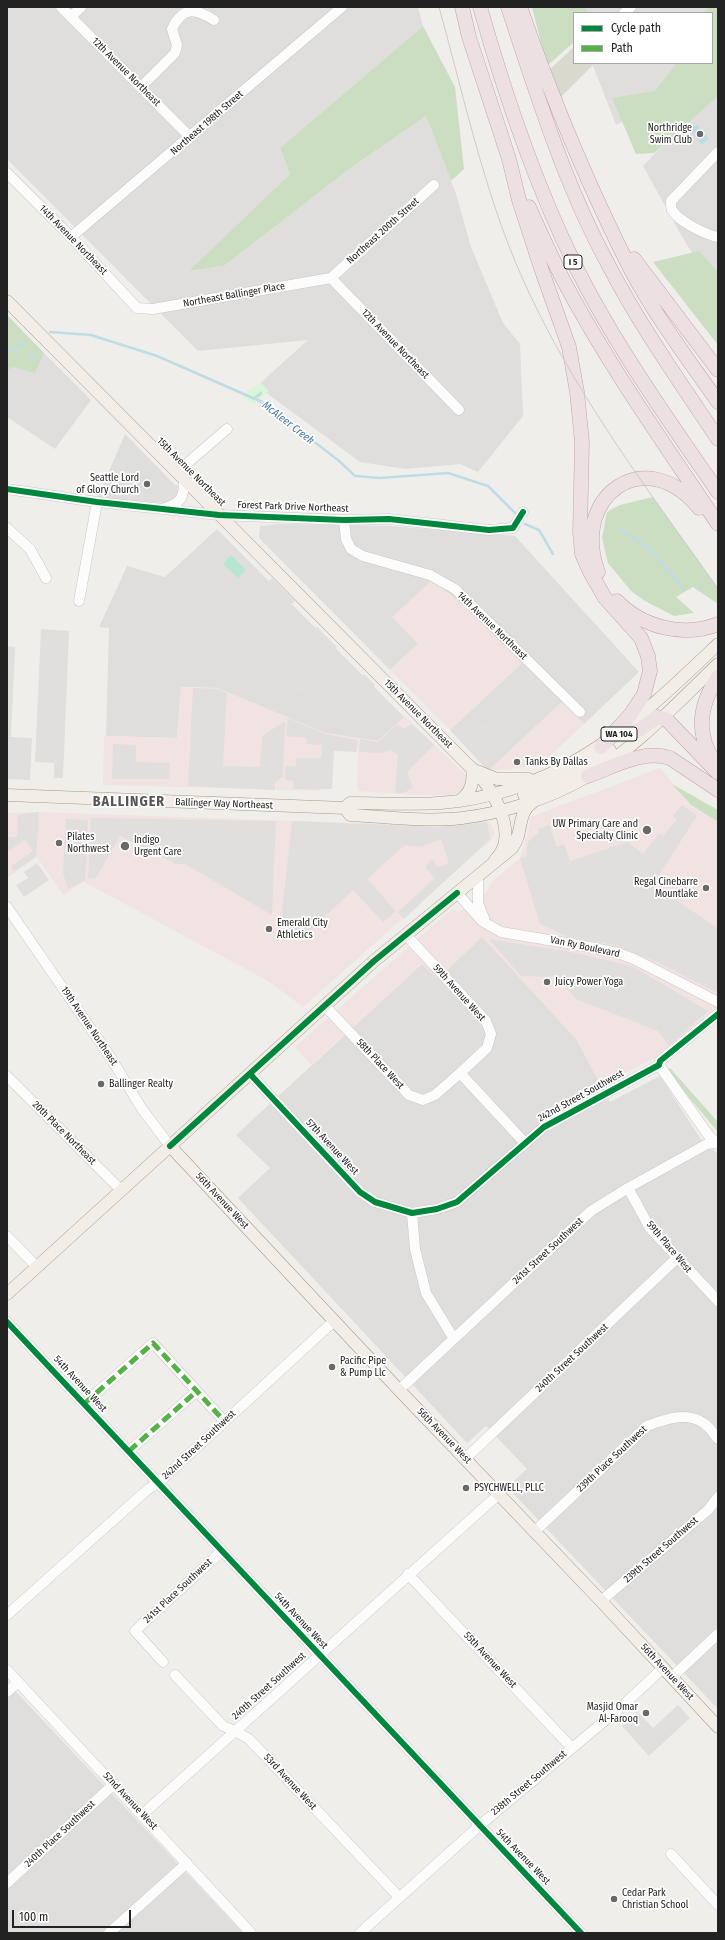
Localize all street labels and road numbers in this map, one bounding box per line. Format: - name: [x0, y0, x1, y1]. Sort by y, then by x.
- street label: 12th Avenue Northeast: [89, 35, 163, 109]
- street label: Northeast 198th Street: [168, 88, 246, 158]
- street label: Northeast 200th Street: [344, 195, 422, 267]
- street label: 14th Avenue Northeast: [37, 203, 109, 277]
- road number: I 5: [564, 255, 582, 269]
- street label: Northeast Ballinger Place: [182, 280, 286, 310]
- street label: 12th Avenue Northeast: [359, 307, 431, 381]
- street label: 15th Avenue Northeast: [154, 435, 228, 509]
- street label: Forest Park Drive Northeast: [237, 499, 349, 515]
- street label: 14th Avenue Northeast: [455, 590, 529, 662]
- street label: 15th Avenue Northeast: [381, 677, 455, 751]
- road number: WA 104: [601, 727, 637, 741]
- street label: Ballinger Way Northeast: [175, 796, 273, 812]
- street label: Van Ry Boulevard: [549, 934, 621, 960]
- street label: 59th Avenue West: [430, 962, 488, 1024]
- street label: 19th Avenue Northeast: [58, 984, 120, 1068]
- street label: 58th Place West: [354, 1036, 406, 1092]
- street label: 242nd Street Southwest: [536, 1067, 626, 1125]
- street label: 20th Place Northeast: [30, 1099, 98, 1167]
- street label: 57th Avenue West: [303, 1117, 361, 1177]
- street label: 56th Avenue West: [193, 1170, 251, 1232]
- street label: 241st Street Southwest: [510, 1215, 586, 1287]
- street label: 59th Place West: [644, 1219, 694, 1275]
- street label: 240th Street Southwest: [533, 1321, 611, 1395]
- street label: 54th Avenue West: [51, 1353, 109, 1415]
- street label: 56th Avenue West: [414, 1406, 474, 1466]
- street label: 242nd Street Southwest: [160, 1408, 238, 1482]
- street label: 239th Place Southwest: [574, 1423, 650, 1495]
- street label: 239th Street Southwest: [621, 1514, 701, 1586]
- street label: 241st Place Southwest: [141, 1556, 215, 1626]
- street label: 54th Avenue West: [272, 1590, 330, 1652]
- street label: 55th Avenue West: [461, 1629, 519, 1691]
- street label: 56th Avenue West: [638, 1641, 696, 1703]
- street label: 240th Street Southwest: [230, 1650, 308, 1722]
- street label: 238th Street Southwest: [489, 1748, 569, 1818]
- street label: 53rd Avenue West: [261, 1751, 319, 1813]
- street label: 52nd Avenue West: [100, 1770, 160, 1832]
- street label: 240th Place Southwest: [22, 1798, 98, 1870]
- street label: 54th Avenue West: [493, 1827, 553, 1887]

